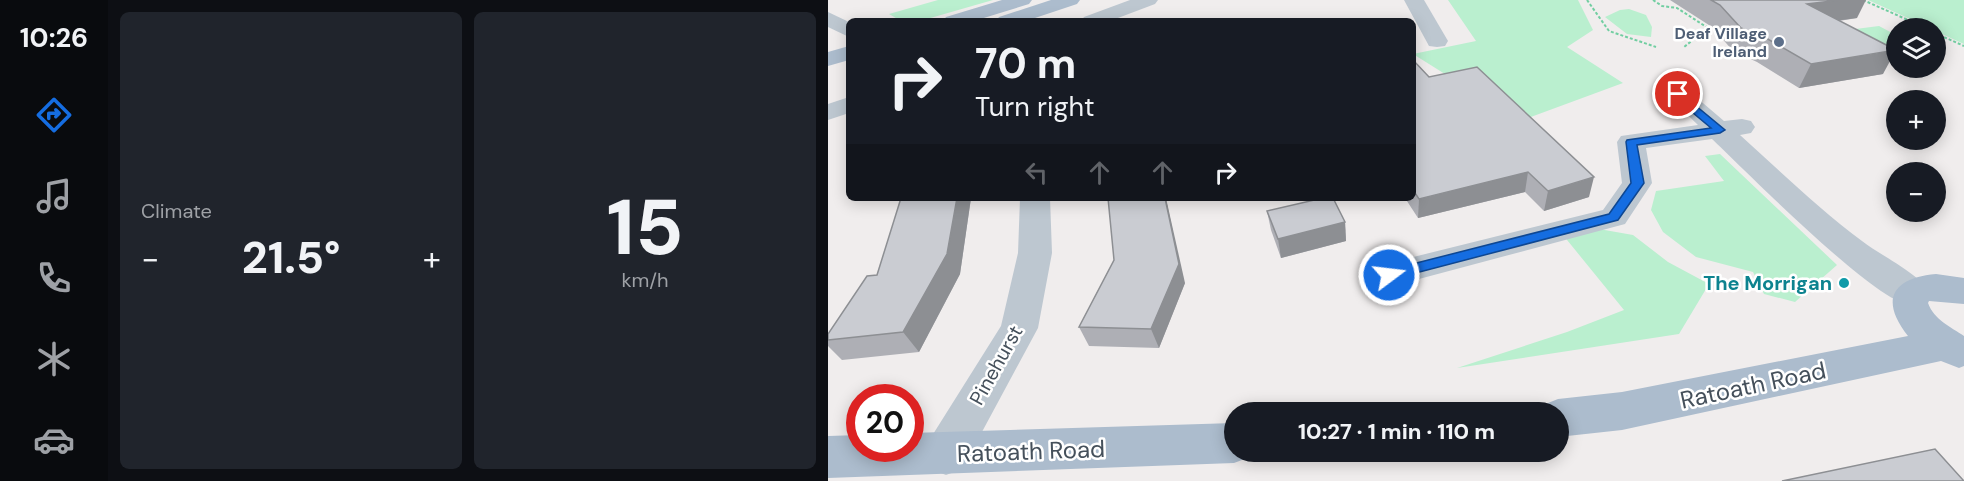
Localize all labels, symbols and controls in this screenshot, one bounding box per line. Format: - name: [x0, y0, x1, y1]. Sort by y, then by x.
- map controls: [1886, 18, 1946, 222]
- button: layers: [1886, 18, 1946, 78]
- text: 10:26: [20, 20, 88, 55]
- place label: Deaf Village Ireland: [1675, 23, 1767, 62]
- marker: Deaf Village Ireland: [1772, 35, 1786, 49]
- text: 70 m: [975, 36, 1076, 91]
- icon: right: [876, 42, 954, 120]
- pin: [1652, 68, 1703, 119]
- icon: arrive: [1661, 77, 1694, 110]
- text: Turn right: [975, 89, 1095, 124]
- button: +: [1886, 90, 1946, 150]
- icon: directions: [33, 94, 75, 136]
- icon: left: [1020, 156, 1053, 189]
- icon: ahead: [1083, 156, 1116, 189]
- icon: ahead: [1146, 156, 1179, 189]
- icon: right: [1209, 156, 1242, 189]
- button: −: [1886, 162, 1946, 222]
- icon: music: [33, 175, 75, 217]
- text: 15: [607, 177, 683, 278]
- text: Climate: [141, 198, 212, 224]
- text: 21.5°: [242, 228, 340, 287]
- text: −: [141, 237, 159, 280]
- text: +: [423, 237, 441, 280]
- position arrow: [1357, 243, 1421, 307]
- icon: phone: [33, 257, 75, 299]
- text: km/h: [621, 267, 669, 293]
- place label: The Morrigan: [1703, 270, 1832, 296]
- marker: The Morrigan: [1837, 276, 1851, 290]
- street label: Pinehurst: [964, 320, 1029, 409]
- icon: climate: [33, 338, 75, 380]
- street label: Ratoath Road: [1677, 354, 1829, 416]
- speed limit sign: 20: [846, 384, 924, 462]
- text: 10:27 · 1 min · 110 m: [1298, 417, 1495, 446]
- icon: car: [33, 419, 75, 461]
- street label: Ratoath Road: [956, 433, 1106, 469]

